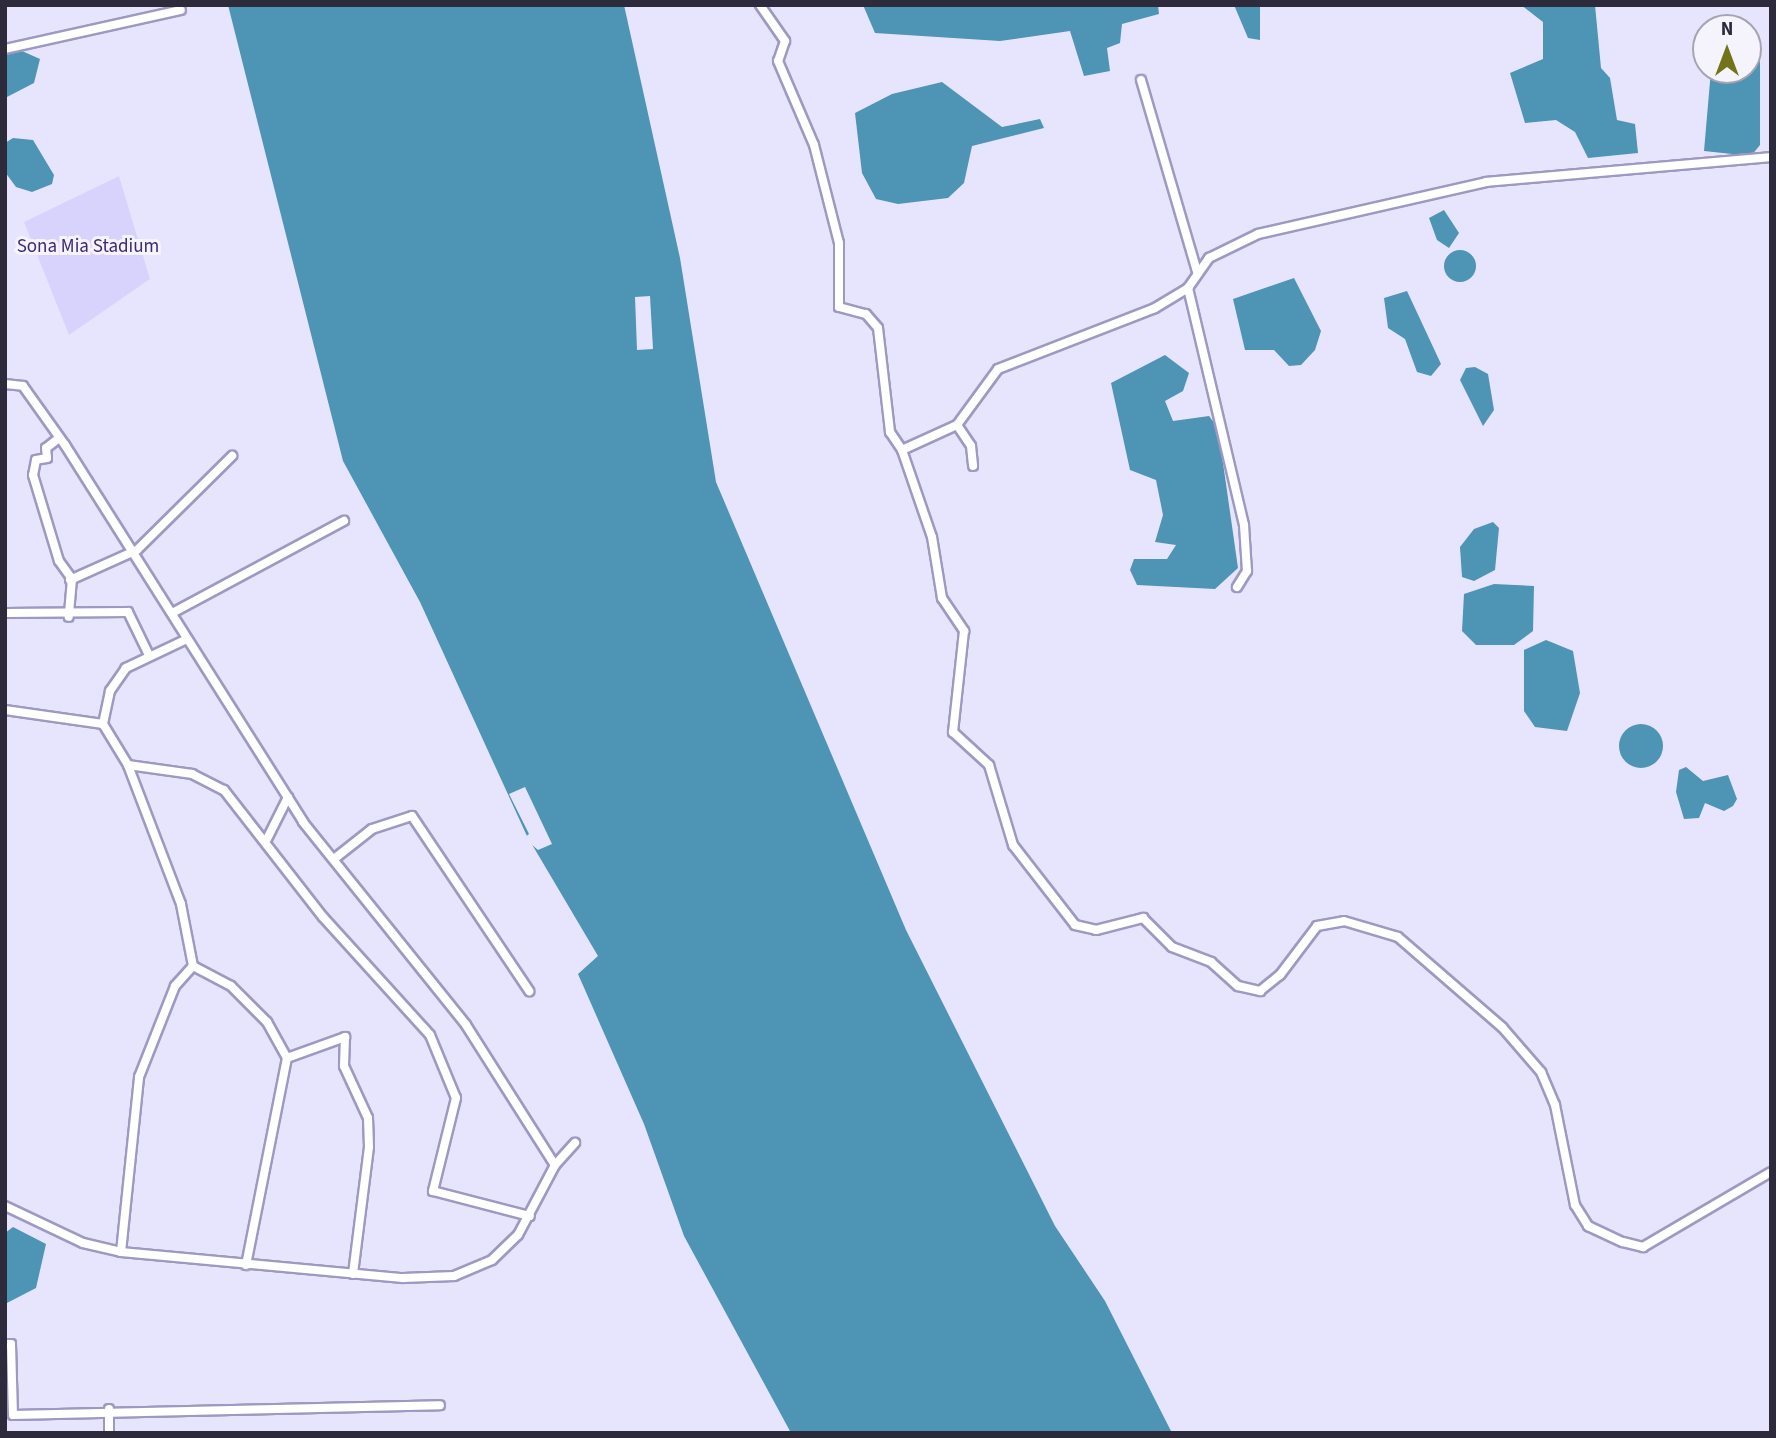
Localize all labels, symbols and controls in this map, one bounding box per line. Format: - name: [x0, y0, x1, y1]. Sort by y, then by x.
- north arrow: [1692, 14, 1762, 84]
- text: N: [1721, 16, 1733, 43]
- park label: Sona Mia Stadium: [17, 236, 159, 258]

